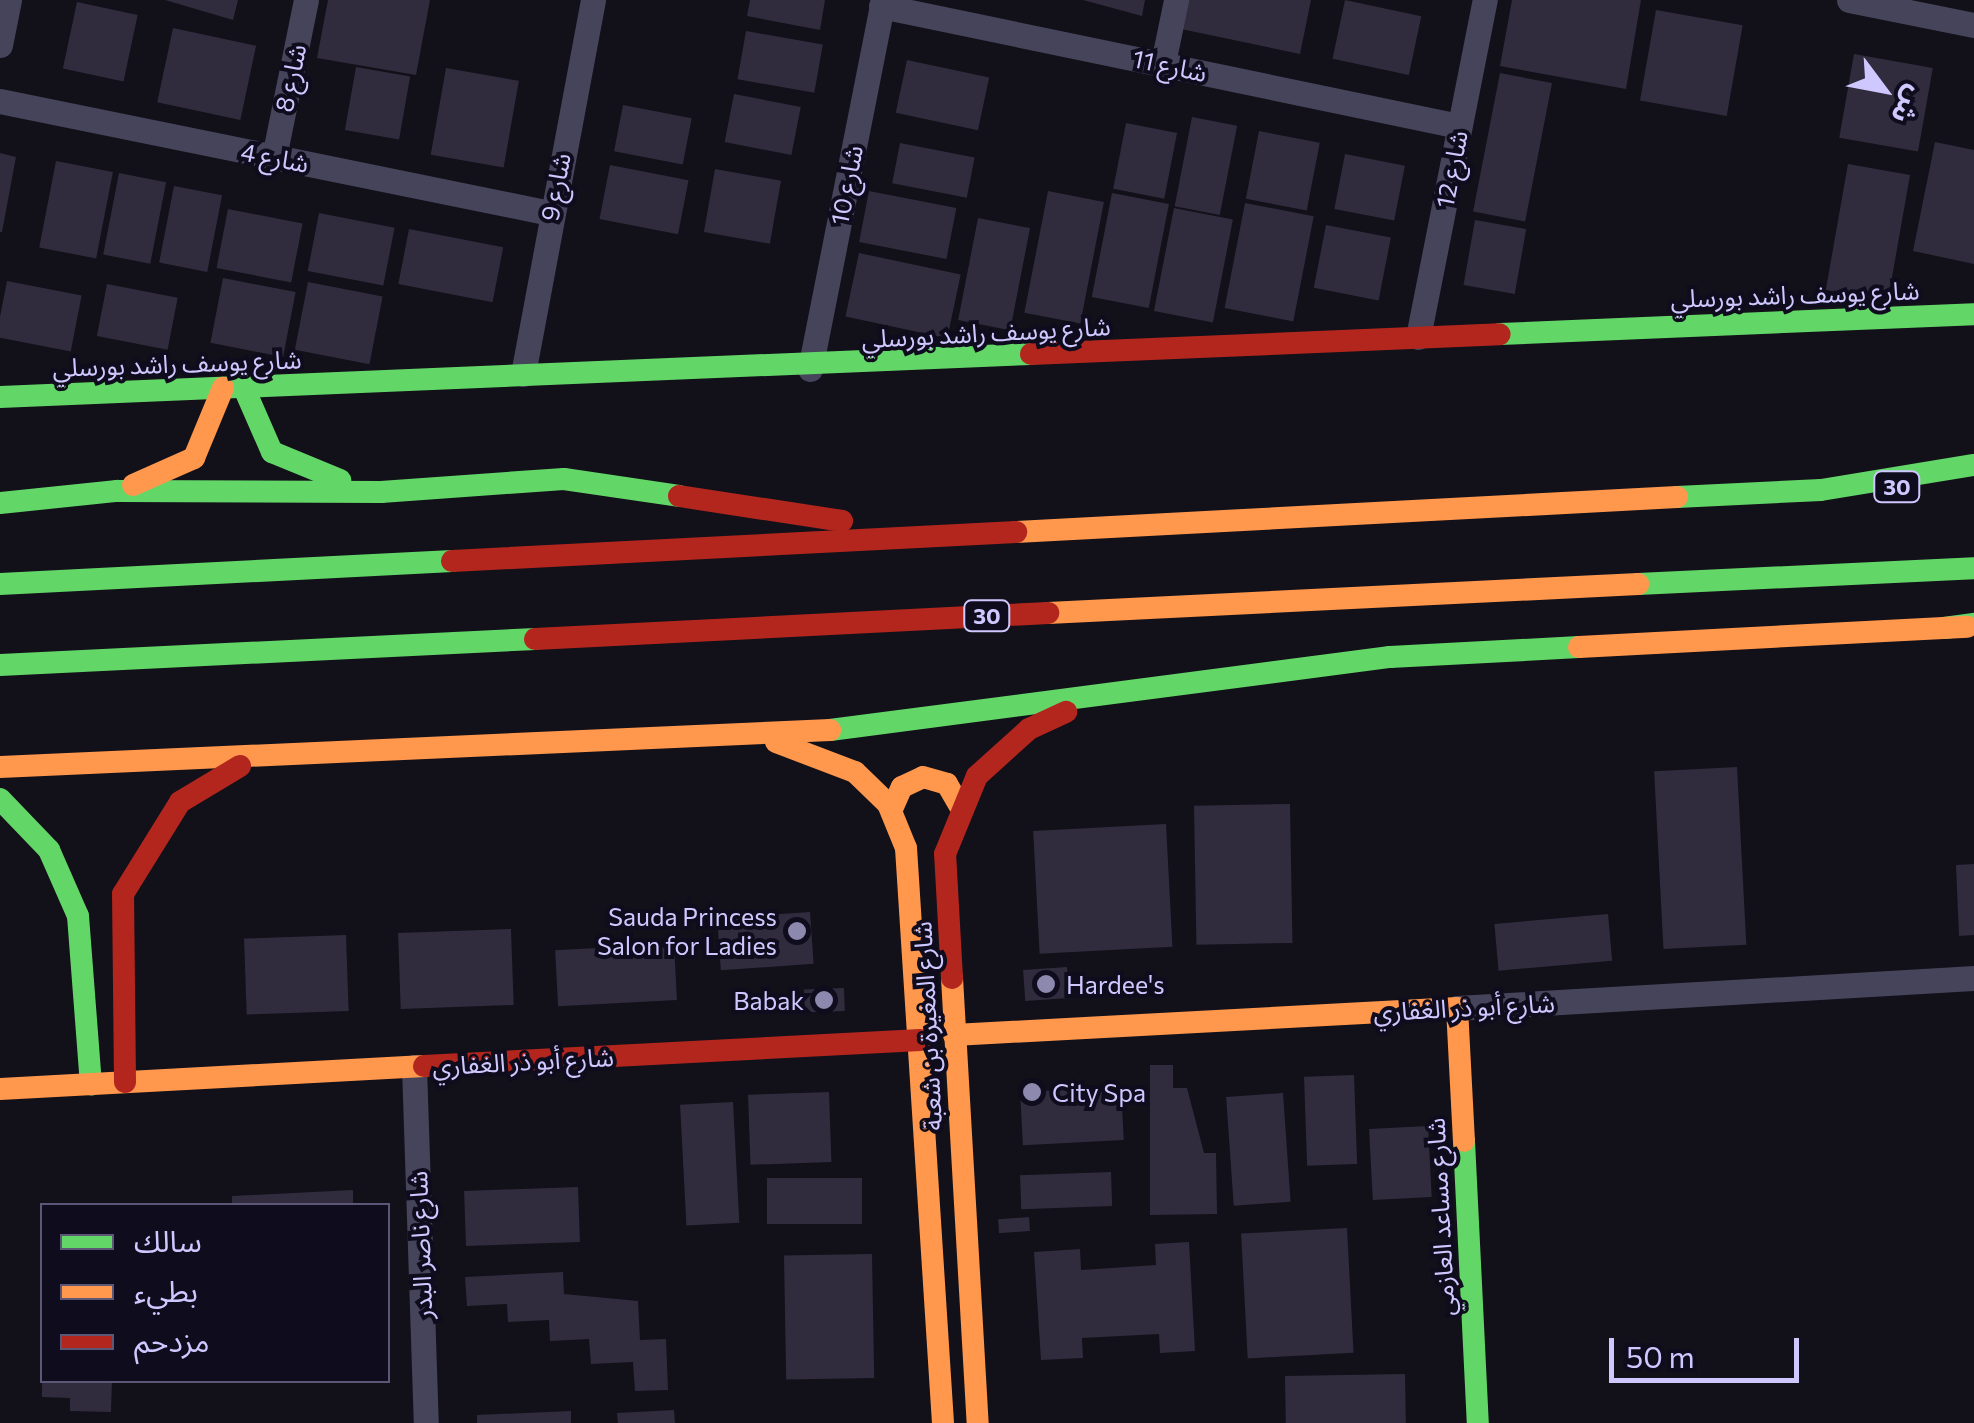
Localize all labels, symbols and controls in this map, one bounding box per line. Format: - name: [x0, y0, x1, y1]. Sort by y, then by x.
- north arrow: [1834, 40, 1934, 140]
- street label: شارع 8: [268, 41, 312, 115]
- street label: شارع 11: [1130, 43, 1210, 87]
- text: ش: [1885, 81, 1934, 131]
- street label: شارع 12: [1429, 128, 1473, 210]
- street label: شارع 4: [239, 136, 311, 178]
- street label: شارع 10: [824, 143, 868, 227]
- street label: شارع 9: [534, 150, 576, 224]
- street label: شارع يوسف راشد بورسلي: [1670, 275, 1920, 313]
- street label: شارع يوسف راشد بورسلي: [861, 310, 1111, 354]
- street label: شارع يوسف راشد بورسلي: [52, 344, 302, 382]
- road number: 30: [1872, 470, 1922, 504]
- road number: 30: [962, 599, 1012, 633]
- place label: Sauda Princess Salon for Ladies: [597, 902, 777, 961]
- marker: Sauda Princess Salon for Ladies: [786, 920, 808, 942]
- street label: شارع المغيرة بن شعبة: [907, 921, 947, 1131]
- place label: Hardee's: [1066, 969, 1165, 999]
- marker: Hardee's: [1035, 973, 1057, 995]
- place label: Babak: [733, 985, 804, 1015]
- street label: شارع أبو ذر الغفاري: [1372, 987, 1556, 1027]
- marker: Babak: [813, 989, 835, 1011]
- street label: شارع أبو ذر الغفاري: [431, 1041, 615, 1081]
- place label: City Spa: [1052, 1077, 1146, 1107]
- marker: City Spa: [1021, 1081, 1043, 1103]
- street label: شارع مساعد العازمي: [1420, 1117, 1460, 1317]
- street label: شارع ناصر البدر: [402, 1170, 438, 1320]
- legend: [40, 1203, 390, 1383]
- text: سالك: [134, 1221, 202, 1258]
- text: بطيء: [134, 1271, 198, 1308]
- scale bar: [1614, 1318, 1804, 1380]
- text: مزدحم: [134, 1321, 210, 1358]
- text: 50 m: [1626, 1337, 1695, 1374]

